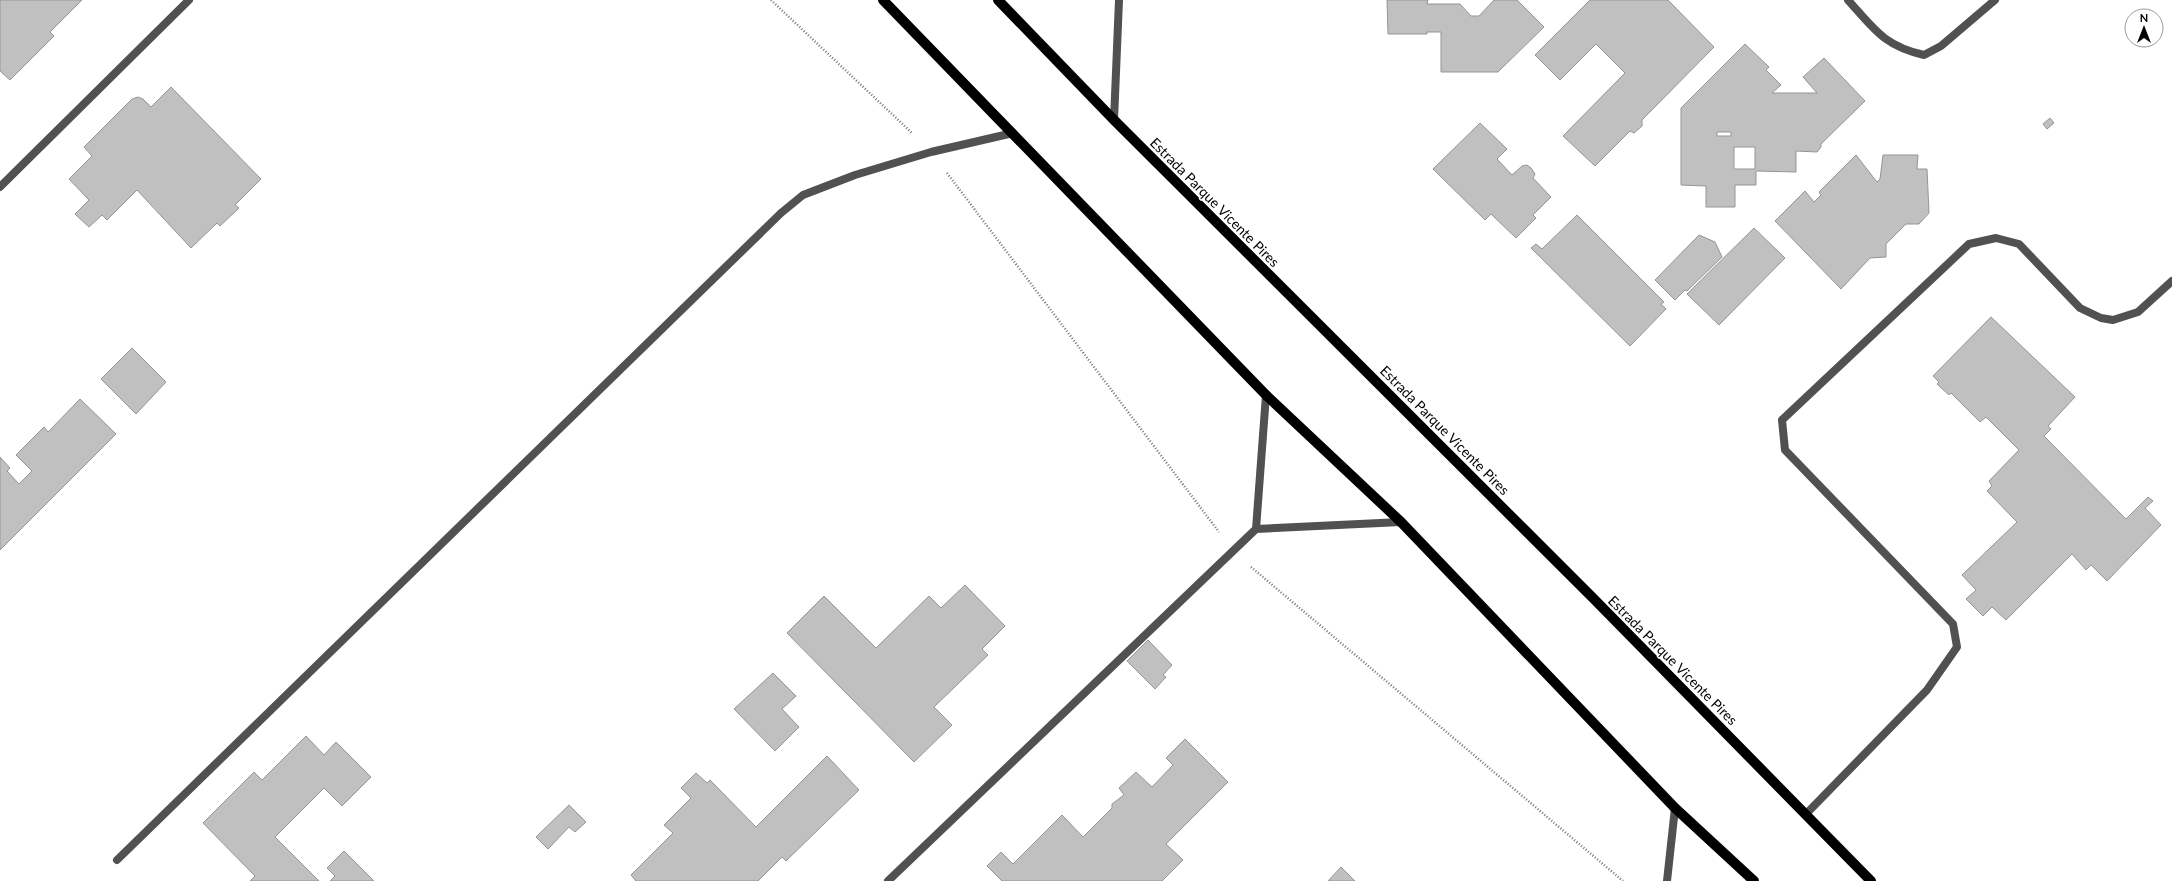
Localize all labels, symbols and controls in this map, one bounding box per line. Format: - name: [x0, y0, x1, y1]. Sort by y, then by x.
- north arrow: [2124, 8, 2164, 48]
- text: N: [2140, 11, 2148, 24]
- street label: Estrada Parque Vicente Pires: [1147, 134, 1283, 270]
- street label: Estrada Parque Vicente Pires: [1377, 362, 1513, 498]
- street label: Estrada Parque Vicente Pires: [1605, 592, 1741, 728]

